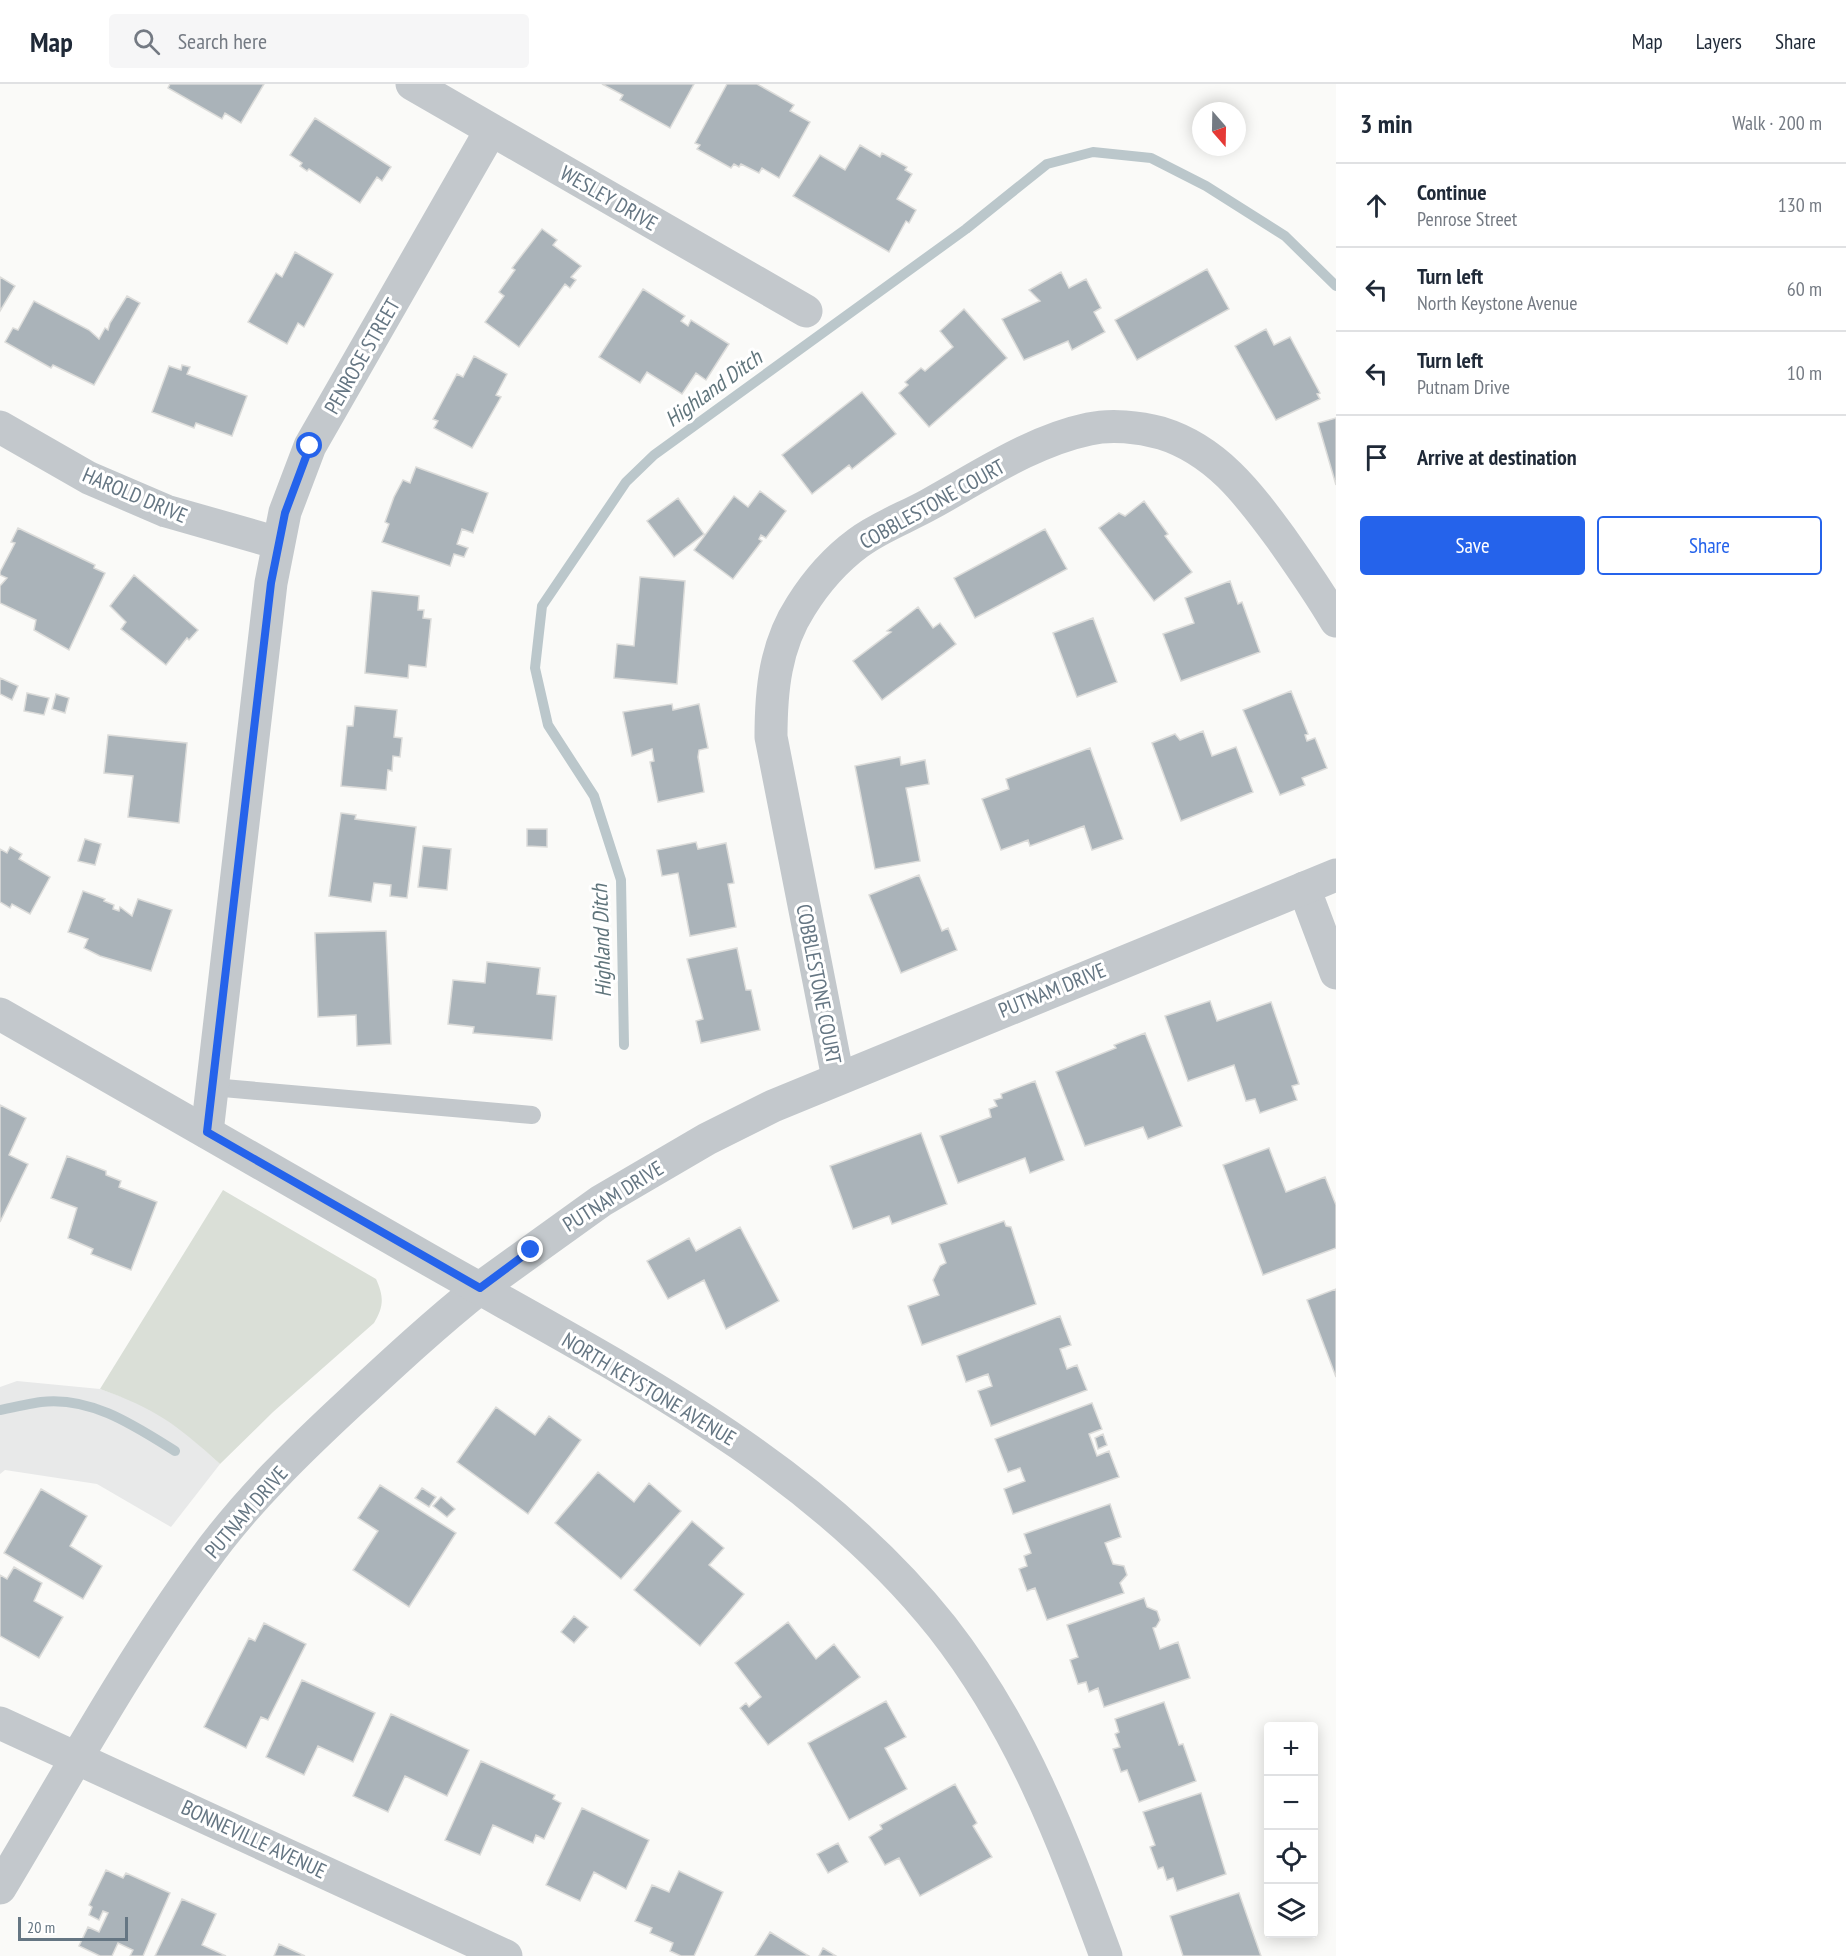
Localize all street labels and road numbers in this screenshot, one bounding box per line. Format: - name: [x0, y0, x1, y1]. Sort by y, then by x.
- street label: WESLEY DRIVE: [555, 159, 663, 237]
- street label: PENROSE STREET: [318, 293, 406, 419]
- street label: COBBLESTONE COURT: [855, 453, 1010, 555]
- street label: HAROLD DRIVE: [79, 461, 191, 529]
- street label: COBBLESTONE COURT: [790, 902, 848, 1067]
- street label: PUTNAM DRIVE: [994, 956, 1110, 1024]
- street label: PUTNAM DRIVE: [558, 1154, 668, 1238]
- street label: NORTH KEYSTONE AVENUE: [557, 1326, 741, 1452]
- street label: PUTNAM DRIVE: [199, 1460, 293, 1564]
- street label: BONNEVILLE AVENUE: [177, 1794, 331, 1884]

